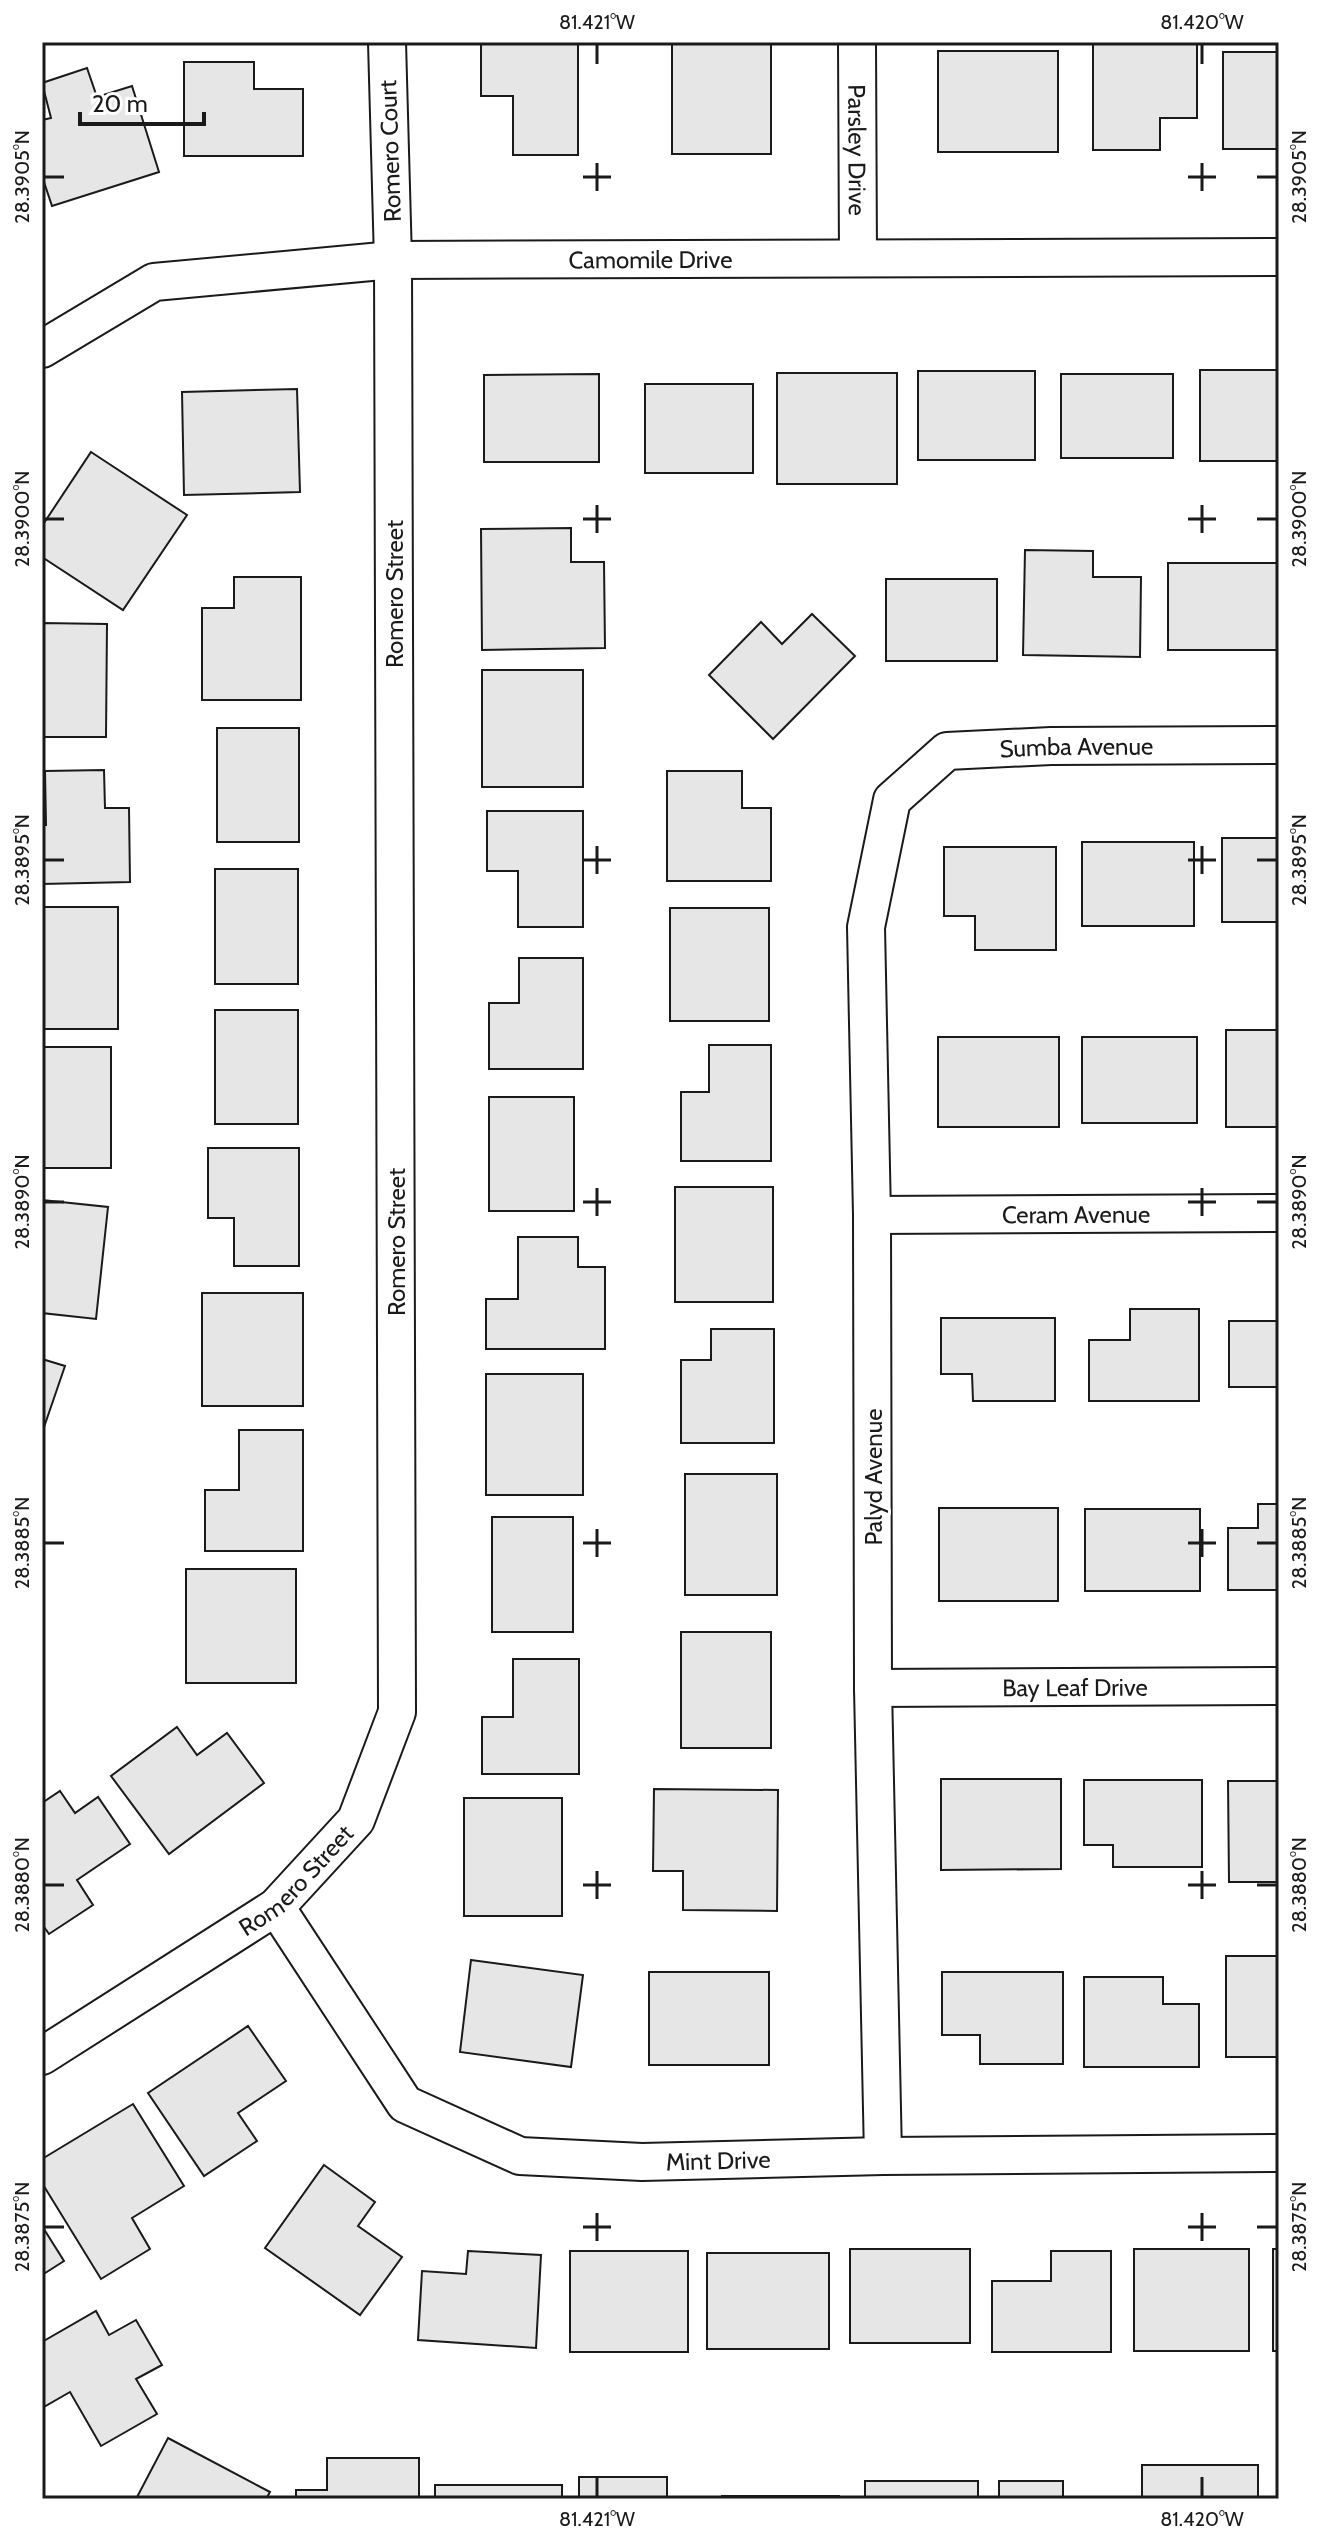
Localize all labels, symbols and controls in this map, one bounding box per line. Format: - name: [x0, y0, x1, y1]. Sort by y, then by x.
- text: 81.421°W: [559, 10, 635, 34]
- text: 81.420°W: [1160, 10, 1244, 34]
- scale bar: [80, 76, 204, 126]
- street label: Romero Court: [373, 79, 407, 223]
- street label: Parsley Drive: [843, 84, 872, 216]
- text: 20 m: [92, 89, 148, 118]
- text: 28.3905°N: [10, 130, 34, 224]
- text: 28.3905°N: [1287, 130, 1311, 224]
- street label: Camomile Drive: [568, 244, 732, 274]
- text: 28.3900°N: [10, 471, 34, 567]
- text: 28.3900°N: [1287, 471, 1311, 567]
- street label: Romero Street: [380, 520, 409, 668]
- street label: Sumba Avenue: [999, 731, 1153, 763]
- text: 28.3895°N: [10, 814, 34, 906]
- text: 28.3895°N: [1287, 814, 1311, 906]
- text: 28.3890°N: [10, 1155, 34, 1249]
- text: 28.3890°N: [1287, 1155, 1311, 1249]
- street label: Romero Street: [382, 1168, 411, 1316]
- street label: Ceram Avenue: [1002, 1199, 1150, 1229]
- street label: Palyd Avenue: [859, 1408, 888, 1546]
- text: 28.3885°N: [10, 1497, 34, 1589]
- text: 28.3885°N: [1287, 1497, 1311, 1589]
- street label: Bay Leaf Drive: [1002, 1672, 1148, 1702]
- street label: Romero Street: [233, 1819, 359, 1942]
- text: 28.3880°N: [10, 1837, 34, 1933]
- text: 28.3880°N: [1287, 1837, 1311, 1933]
- street label: Mint Drive: [665, 2144, 771, 2176]
- text: 28.3875°N: [10, 2182, 34, 2272]
- text: 28.3875°N: [1287, 2182, 1311, 2272]
- text: 81.421°W: [559, 2507, 635, 2531]
- text: 81.420°W: [1160, 2507, 1244, 2531]

